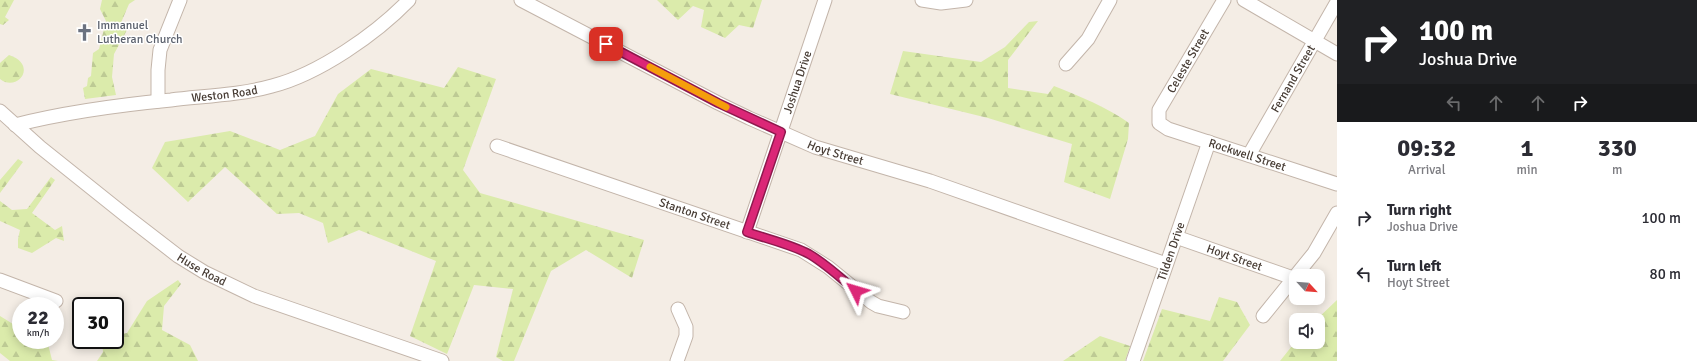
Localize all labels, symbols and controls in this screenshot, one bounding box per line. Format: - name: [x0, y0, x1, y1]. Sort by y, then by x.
- text: 100 m: [1419, 14, 1493, 48]
- icon: right: [1353, 16, 1405, 68]
- place label: Immanuel Lutheran Church: [97, 18, 183, 47]
- church icon: Immanuel Lutheran Church: [74, 22, 94, 42]
- street label: Celeste Street: [1164, 26, 1213, 96]
- pin: [589, 27, 623, 61]
- icon: arrive: [595, 33, 617, 55]
- street label: Fernand Street: [1268, 42, 1319, 116]
- text: Joshua Drive: [1419, 48, 1517, 70]
- street label: Joshua Drive: [780, 49, 815, 116]
- street label: Weston Road: [191, 83, 259, 106]
- icon: left: [1443, 92, 1465, 114]
- icon: ahead: [1485, 92, 1507, 114]
- icon: ahead: [1527, 92, 1549, 114]
- icon: right: [1569, 92, 1591, 114]
- text: 09:32: [1397, 133, 1456, 163]
- text: 1: [1521, 133, 1533, 163]
- text: 330: [1598, 133, 1637, 163]
- street label: Rockwell Street: [1207, 136, 1288, 175]
- street label: Hoyt Street: [805, 137, 865, 169]
- text: Arrival: [1408, 162, 1445, 178]
- text: min: [1517, 162, 1538, 178]
- text: m: [1612, 162, 1622, 178]
- street label: Stanton Street: [657, 195, 732, 233]
- text: Turn right: [1387, 201, 1452, 219]
- icon: right: [1353, 207, 1375, 229]
- text: 100 m: [1641, 209, 1681, 227]
- text: Joshua Drive: [1387, 219, 1458, 235]
- street label: Tilden Drive: [1154, 220, 1189, 283]
- street label: Hoyt Street: [1204, 241, 1264, 275]
- street label: Huse Road: [174, 250, 229, 290]
- text: Turn left: [1387, 257, 1441, 275]
- icon: left: [1353, 263, 1375, 285]
- text: 80 m: [1650, 265, 1681, 283]
- north arrow: [1289, 269, 1325, 305]
- map controls: [1289, 269, 1325, 349]
- position arrow: [835, 270, 877, 312]
- text: Hoyt Street: [1387, 275, 1450, 291]
- speed limit sign: 30: [72, 297, 124, 349]
- text: 22: [27, 305, 49, 330]
- button: sound: [1289, 313, 1325, 349]
- text: km/h: [27, 327, 49, 339]

